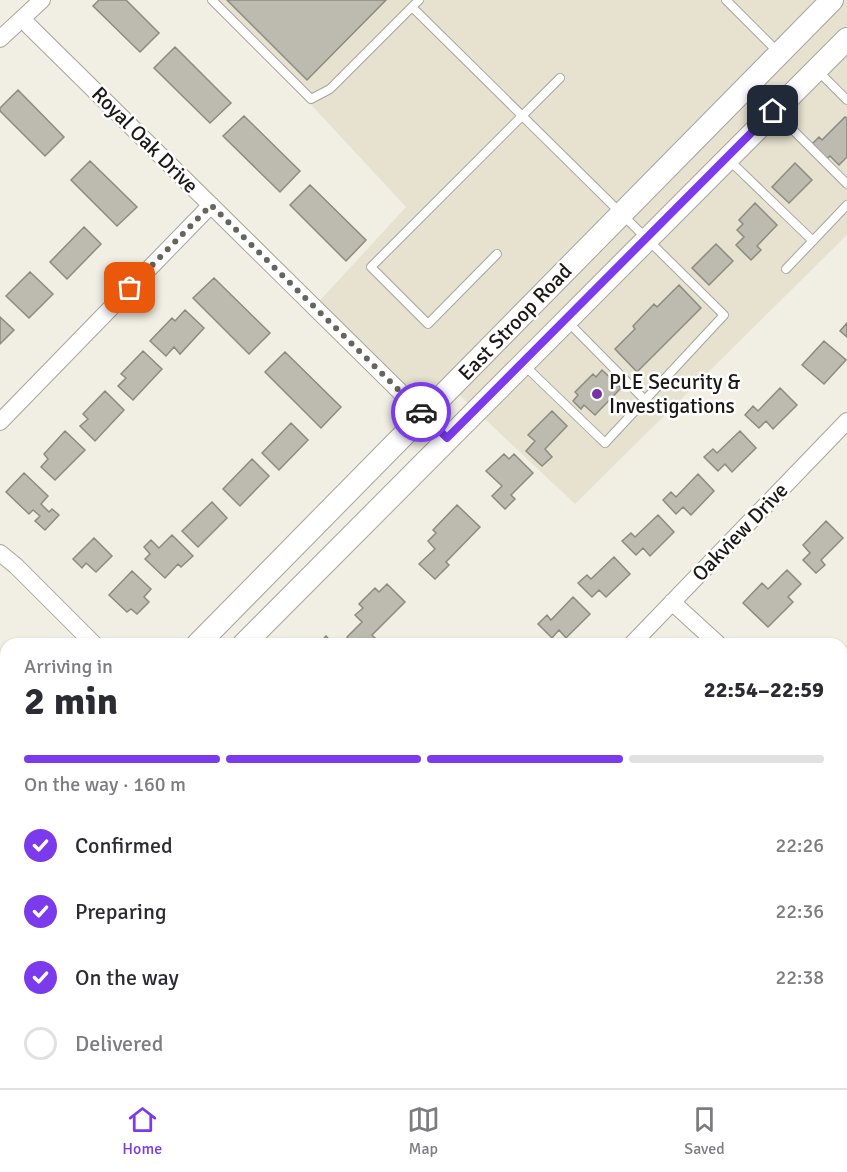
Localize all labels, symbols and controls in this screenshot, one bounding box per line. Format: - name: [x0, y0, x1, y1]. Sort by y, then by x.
- street label: Royal Oak Drive: [86, 81, 204, 199]
- pin: [747, 85, 798, 136]
- icon: home: [756, 94, 789, 127]
- street label: East Stroop Road: [453, 258, 577, 386]
- pin: [104, 262, 155, 313]
- icon: bag: [113, 271, 146, 304]
- place label: PLE Security & Investigations: [609, 369, 740, 419]
- courier: [391, 382, 451, 442]
- marker: PLE Security & Investigations: [590, 387, 604, 401]
- icon: car: [405, 396, 438, 429]
- street label: Oakview Drive: [687, 477, 793, 587]
- text: Arriving in: [24, 654, 113, 679]
- text: 22:54–22:59: [704, 676, 824, 703]
- text: 2 min: [24, 677, 118, 725]
- text: On the way · 160 m: [24, 772, 186, 797]
- icon: check: [24, 829, 57, 862]
- text: Confirmed: [75, 832, 173, 859]
- text: 22:26: [775, 833, 824, 858]
- icon: check: [24, 895, 57, 928]
- text: Preparing: [75, 898, 167, 925]
- text: 22:36: [775, 899, 824, 924]
- icon: check: [24, 961, 57, 994]
- text: On the way: [75, 964, 179, 991]
- text: 22:38: [775, 965, 824, 990]
- text: Delivered: [75, 1030, 163, 1057]
- tab: Home: [122, 1103, 162, 1159]
- tab: Map: [407, 1103, 440, 1159]
- tab: Saved: [684, 1103, 725, 1159]

